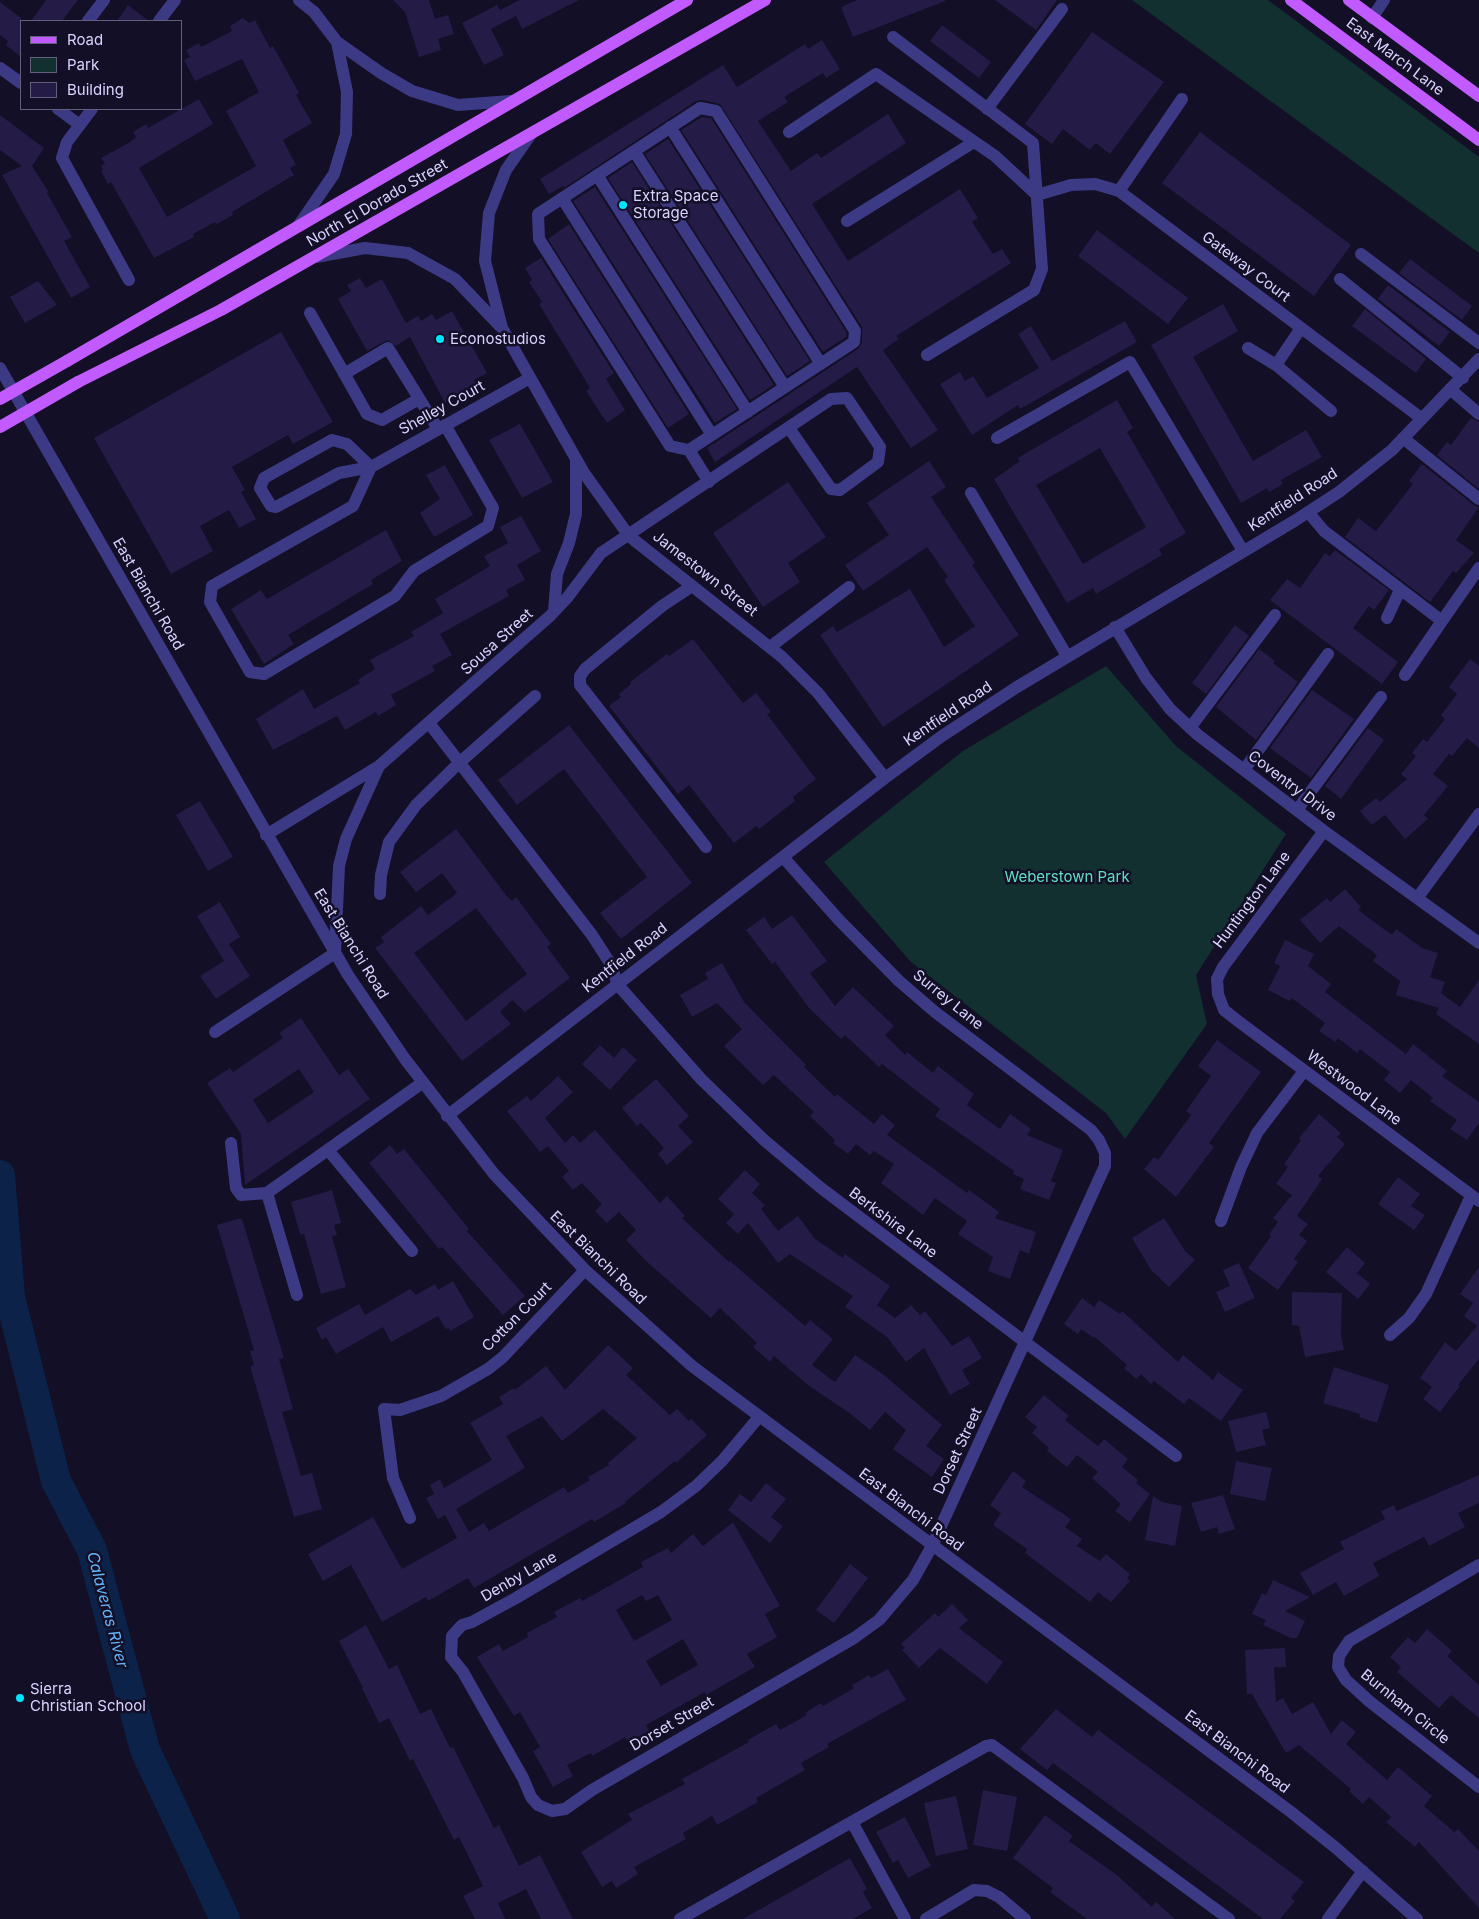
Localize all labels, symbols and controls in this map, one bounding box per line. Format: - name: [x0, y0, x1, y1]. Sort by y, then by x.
- street label: East March Lane: [1342, 14, 1448, 100]
- legend: [20, 20, 182, 110]
- text: Road: [67, 30, 103, 49]
- text: Park: [67, 55, 99, 74]
- text: Building: [67, 80, 124, 99]
- street label: North El Dorado Street: [303, 155, 451, 251]
- place label: Extra Space Storage: [633, 187, 718, 222]
- marker: Extra Space Storage: [617, 199, 629, 211]
- street label: Gateway Court: [1198, 228, 1294, 306]
- place label: Econostudios: [450, 330, 546, 348]
- marker: Econostudios: [434, 333, 446, 345]
- street label: Shelley Court: [396, 377, 488, 439]
- street label: Kentfield Road: [1245, 464, 1341, 536]
- street label: Jamestown Street: [649, 528, 761, 620]
- street label: East Bianchi Road: [109, 535, 187, 653]
- street label: Sousa Street: [457, 605, 537, 679]
- street label: Kentfield Road: [900, 678, 996, 750]
- street label: Coventry Drive: [1244, 747, 1340, 825]
- street label: Huntington Lane: [1210, 848, 1294, 952]
- park label: Weberstown Park: [1004, 868, 1130, 886]
- street label: East Bianchi Road: [310, 886, 392, 1002]
- street label: Kentfield Road: [579, 919, 671, 997]
- street label: Surrey Lane: [909, 966, 987, 1034]
- street label: Westwood Lane: [1303, 1047, 1405, 1129]
- street label: Berkshire Lane: [845, 1184, 941, 1262]
- street label: East Bianchi Road: [546, 1208, 650, 1308]
- street label: Cotton Court: [478, 1278, 556, 1356]
- street label: Dorset Street: [930, 1405, 986, 1497]
- street label: East Bianchi Road: [855, 1465, 967, 1555]
- street label: Denby Lane: [478, 1548, 560, 1606]
- water label: Calaveras River: [82, 1550, 132, 1670]
- street label: Burnham Circle: [1357, 1666, 1453, 1748]
- place label: Sierra Christian School: [30, 1680, 146, 1715]
- marker: Sierra Christian School: [14, 1692, 26, 1704]
- street label: Dorset Street: [627, 1693, 717, 1755]
- street label: East Bianchi Road: [1181, 1707, 1293, 1797]

